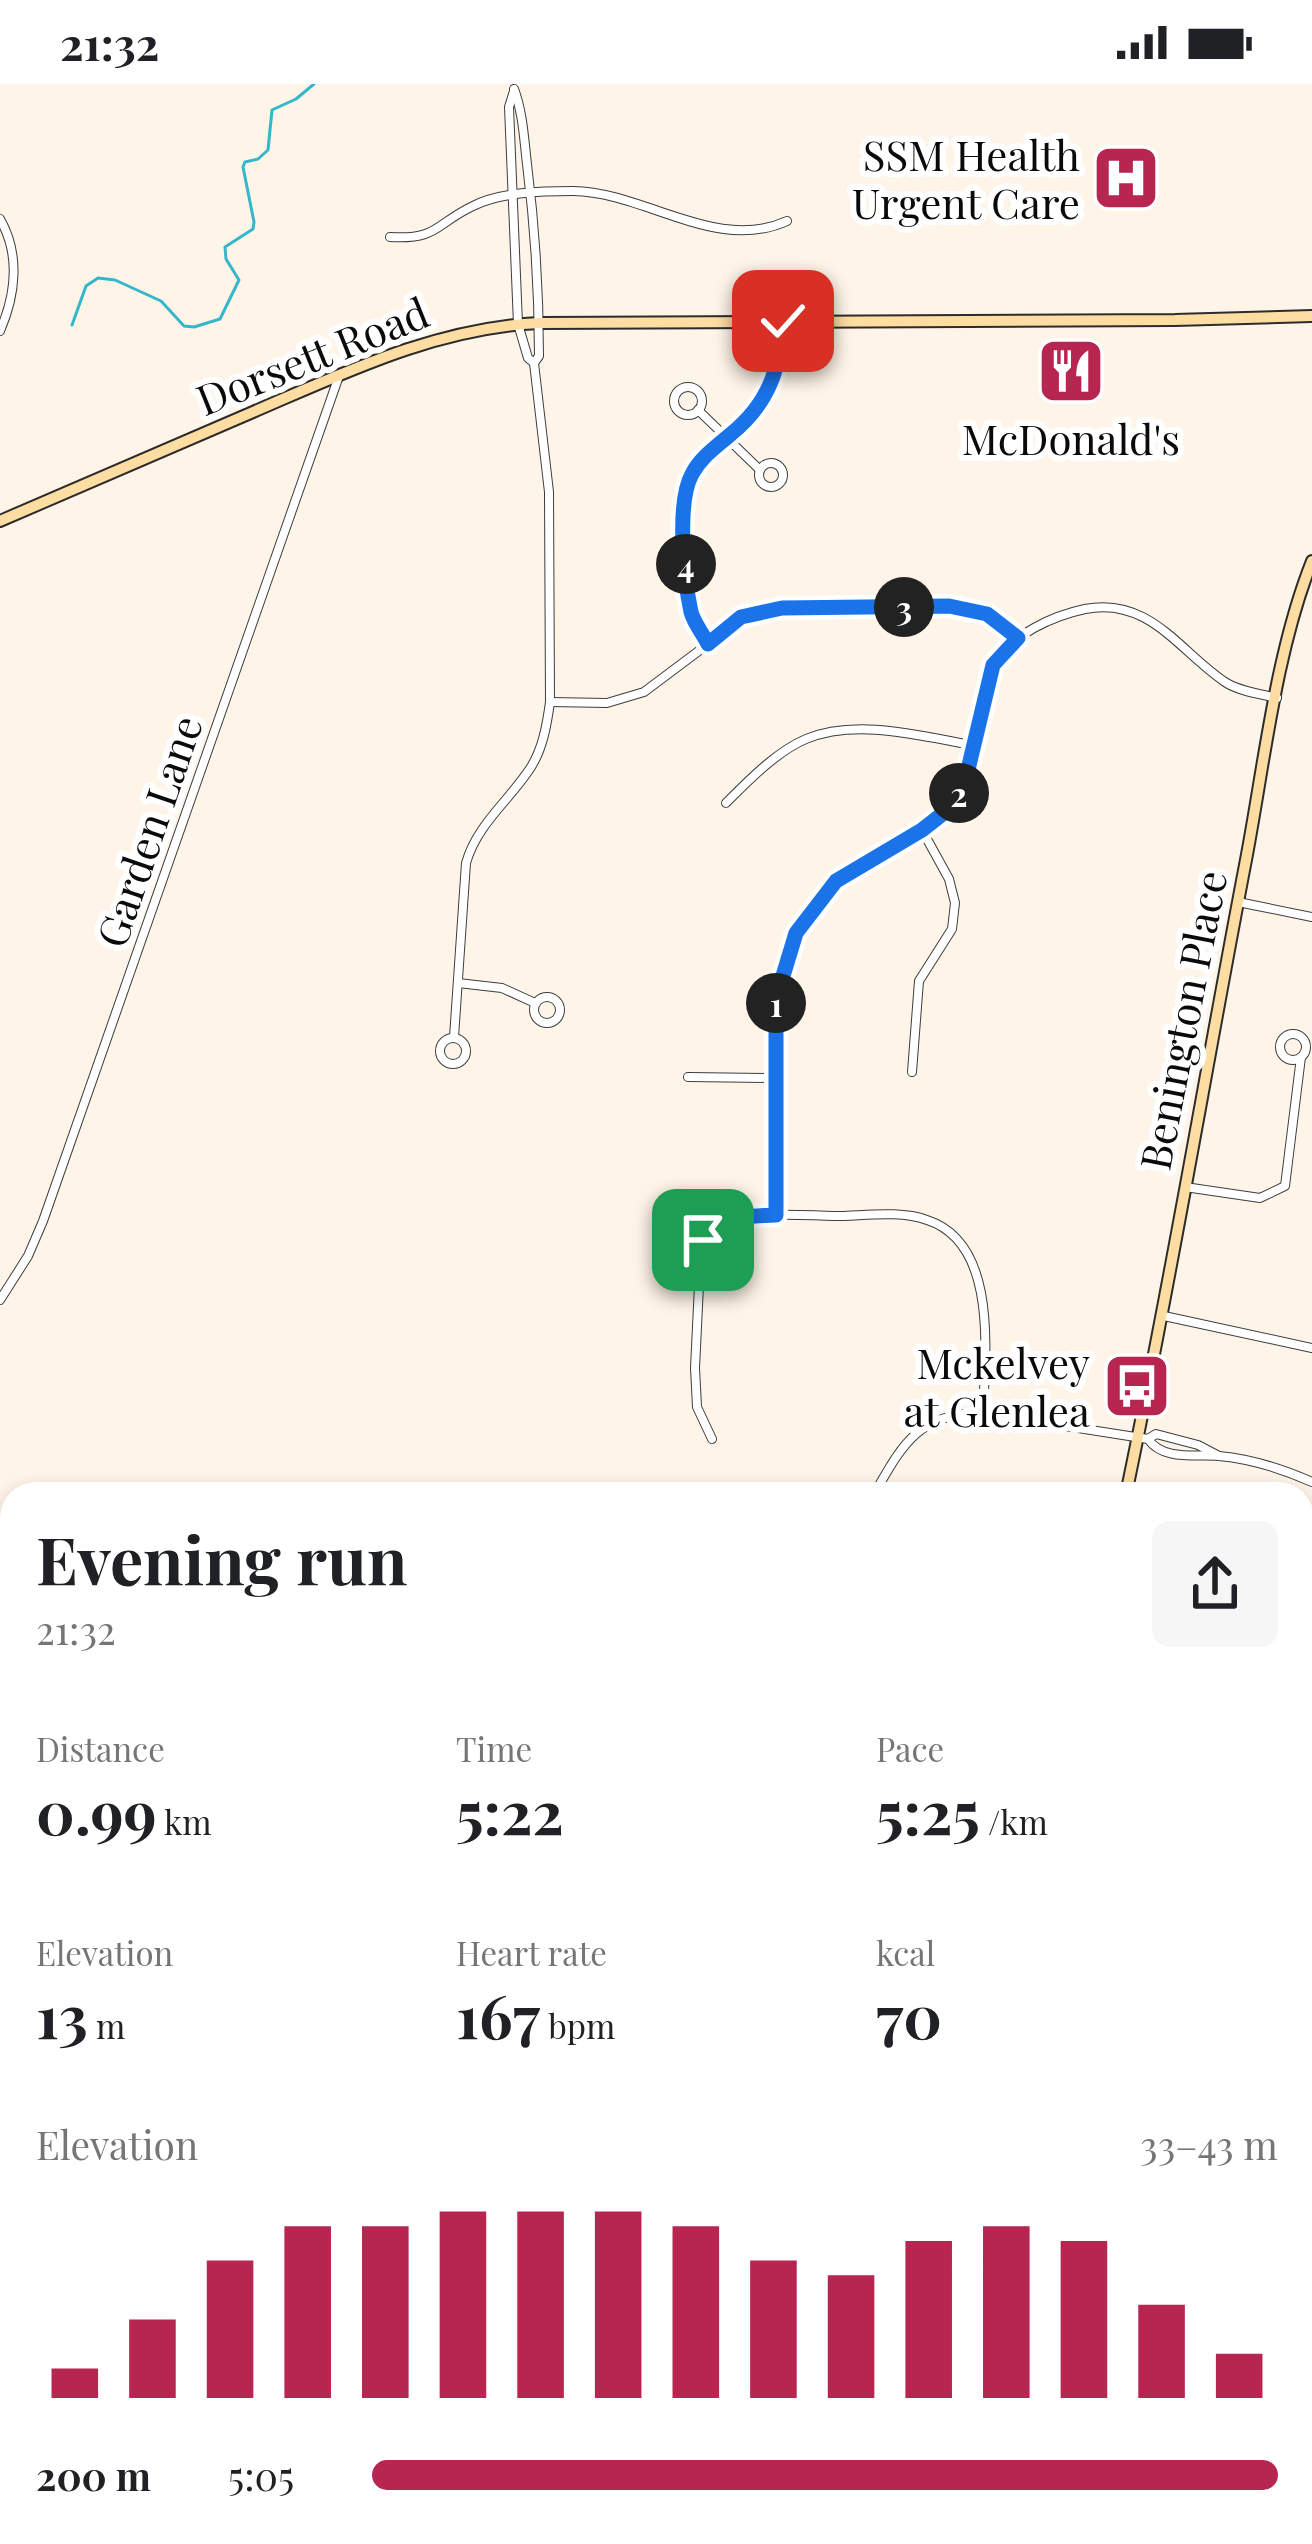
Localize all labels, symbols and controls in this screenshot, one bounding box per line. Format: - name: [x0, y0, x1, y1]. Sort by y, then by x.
- text: 21:32: [60, 12, 159, 72]
- place label: SSM Health Urgent Care: [852, 126, 1080, 230]
- hospital icon: SSM Health Urgent Care: [1091, 143, 1161, 213]
- pin: [732, 270, 834, 372]
- street label: Dorsett Road: [188, 283, 436, 427]
- icon: check: [750, 288, 816, 354]
- restaurant icon: McDonald's: [1036, 336, 1106, 406]
- place label: McDonald's: [962, 410, 1180, 466]
- pin: 4: [656, 534, 716, 594]
- text: 4: [677, 542, 695, 586]
- pin: 3: [874, 577, 934, 637]
- text: 3: [896, 585, 912, 629]
- street label: Garden Lane: [82, 708, 214, 954]
- pin: 2: [929, 763, 989, 823]
- text: 2: [950, 771, 968, 815]
- street label: Benington Place: [1126, 866, 1238, 1174]
- pin: 1: [746, 973, 806, 1033]
- text: 1: [770, 981, 782, 1025]
- pin: [652, 1189, 754, 1291]
- icon: arrive: [670, 1207, 736, 1273]
- place label: Mckelvey at Glenlea: [903, 1334, 1090, 1438]
- bus stop icon: Mckelvey at Glenlea: [1102, 1351, 1172, 1421]
- text: Evening run: [36, 1514, 408, 1602]
- button: share: [1152, 1521, 1278, 1647]
- text: 21:32: [36, 1603, 116, 1655]
- text: Distance: [36, 1726, 165, 1770]
- text: Time: [456, 1726, 532, 1770]
- text: Pace: [876, 1726, 944, 1770]
- text: 0.99: [36, 1770, 157, 1850]
- text: 5:22: [456, 1770, 564, 1850]
- text: 5:25: [876, 1770, 980, 1850]
- text: km: [157, 1799, 211, 1843]
- text: /km: [980, 1799, 1048, 1843]
- text: Elevation: [36, 1930, 173, 1974]
- text: Heart rate: [456, 1930, 607, 1974]
- text: kcal: [876, 1930, 935, 1974]
- text: 13: [36, 1974, 88, 2054]
- text: 167: [456, 1974, 540, 2054]
- text: 70: [876, 1974, 942, 2054]
- text: m: [88, 2003, 125, 2047]
- text: bpm: [540, 2003, 615, 2047]
- text: Elevation: [36, 2118, 198, 2170]
- text: 33–43 m: [1140, 2118, 1278, 2170]
- text: 200 m: [36, 2449, 151, 2501]
- text: 5:05: [228, 2449, 294, 2501]

